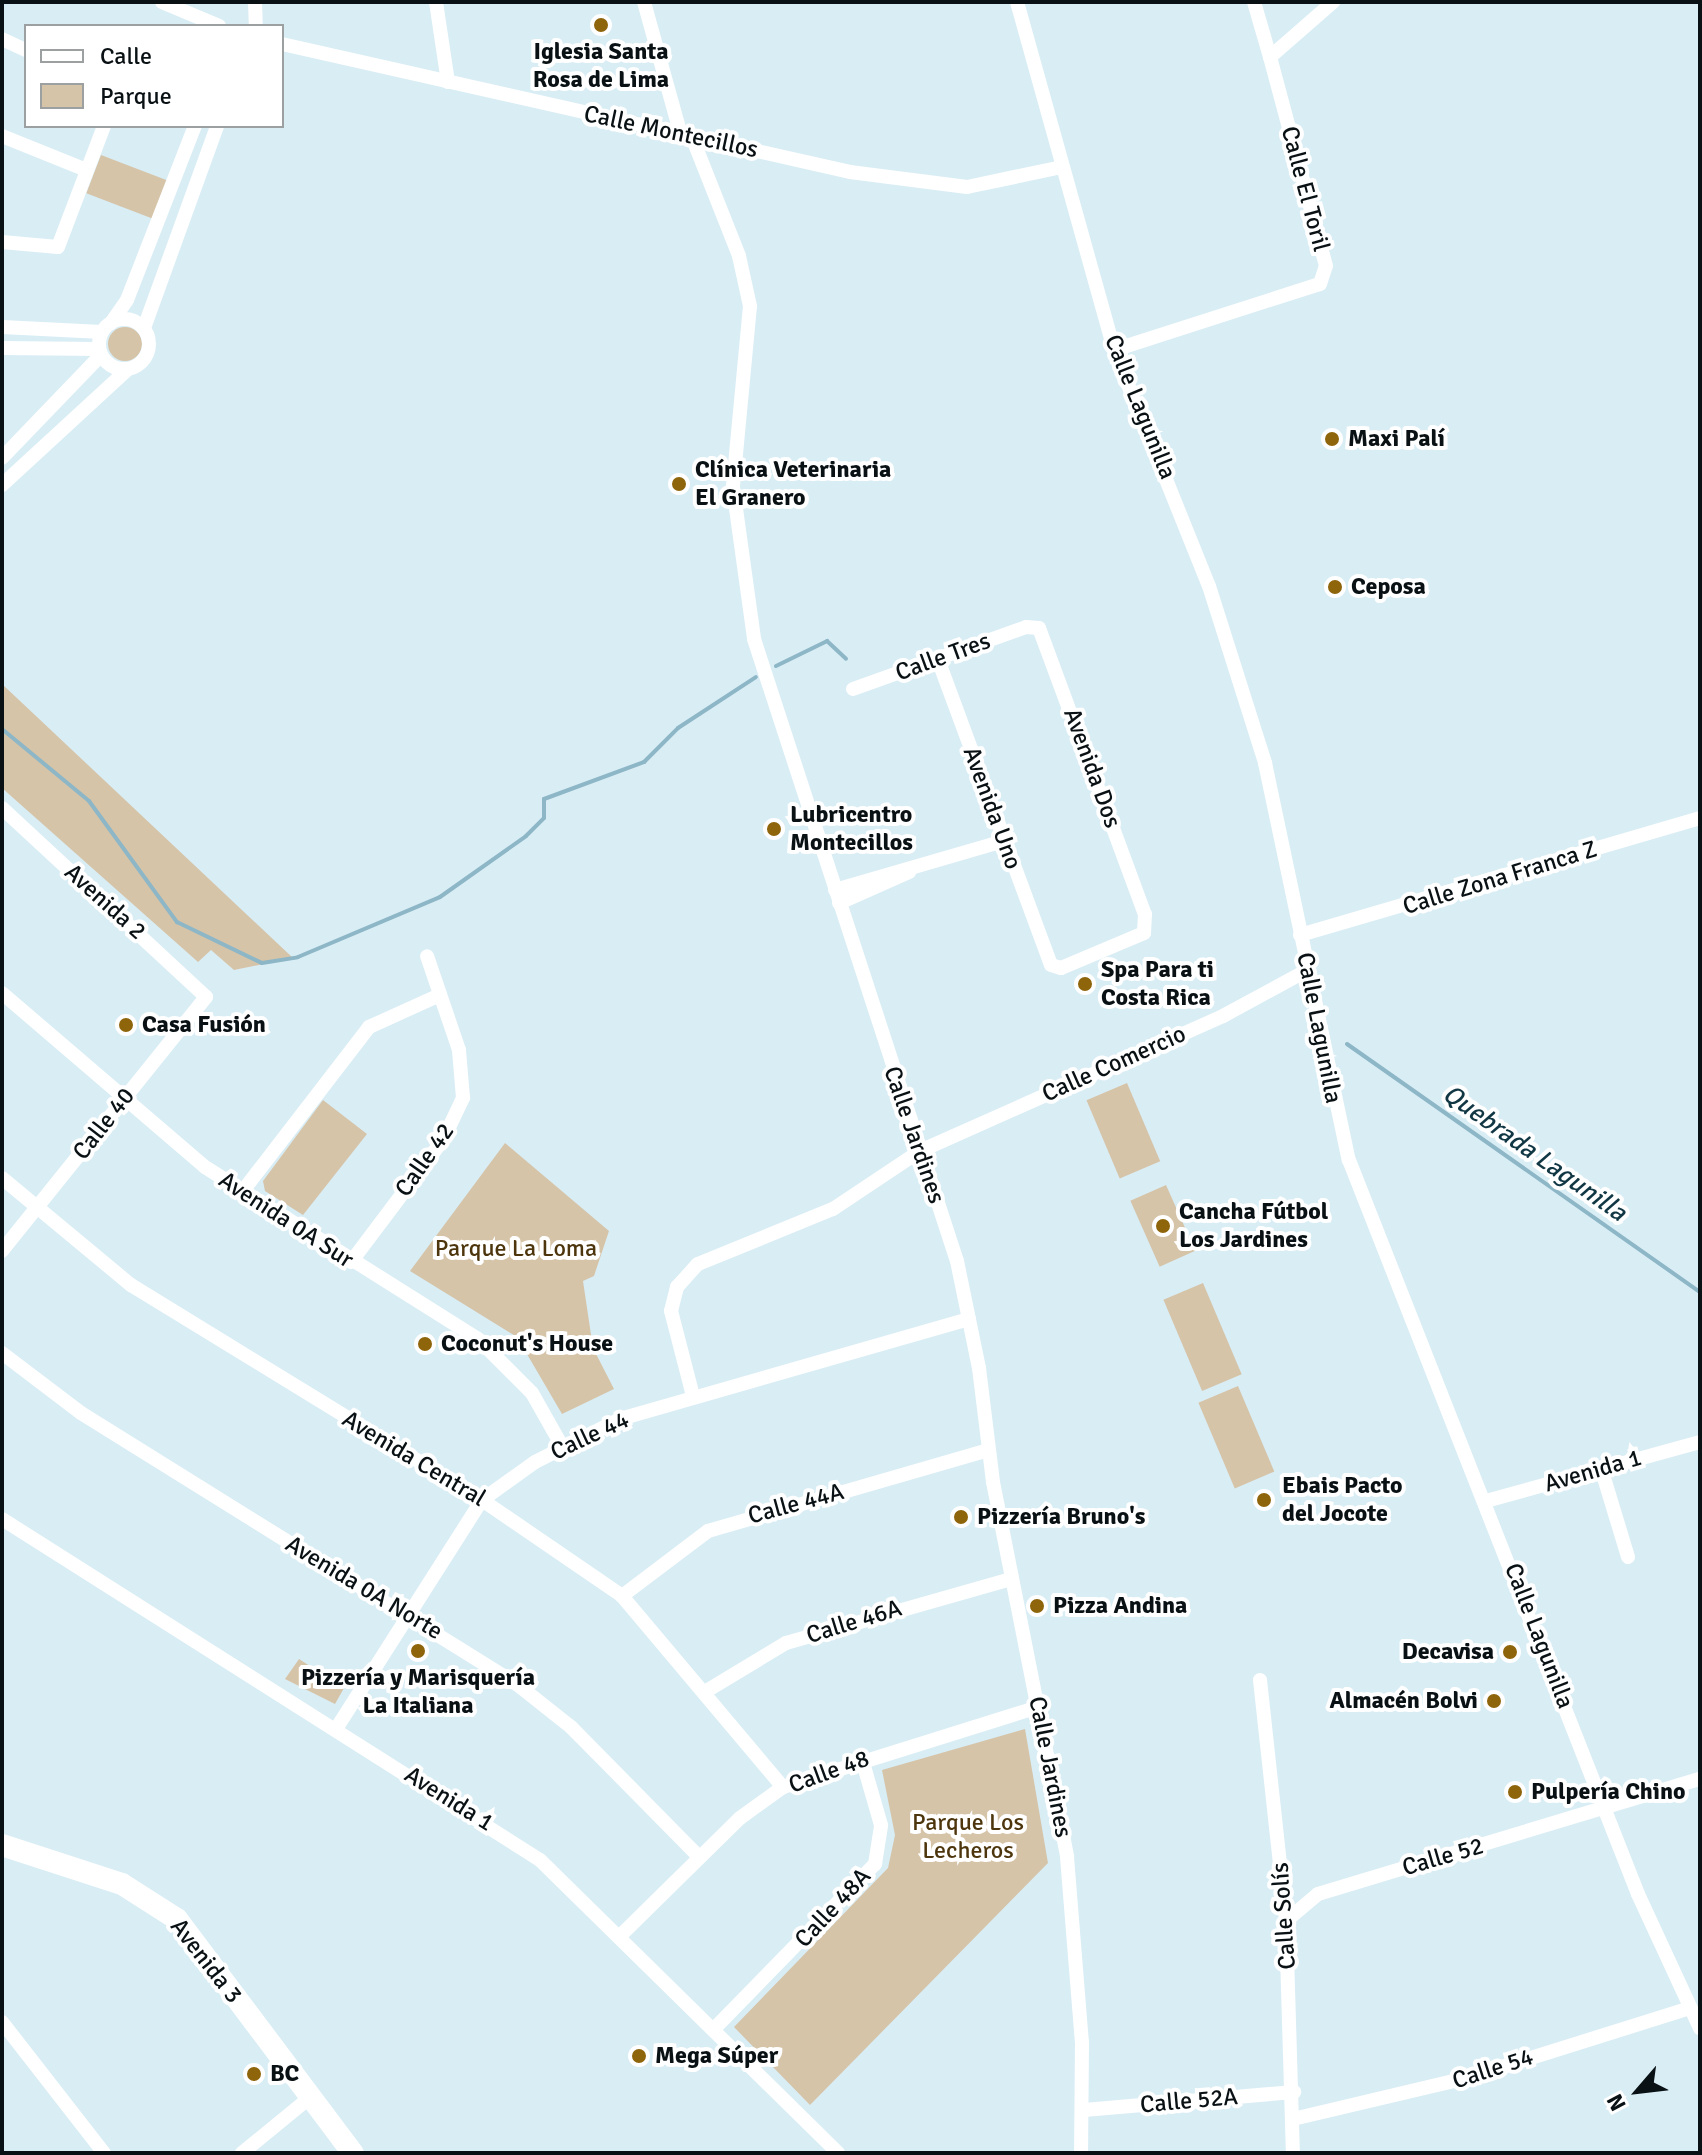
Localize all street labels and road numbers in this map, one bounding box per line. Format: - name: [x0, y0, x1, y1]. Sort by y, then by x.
- street label: Calle Montecillos: [581, 99, 761, 165]
- street label: Calle El Toril: [1274, 123, 1336, 255]
- street label: Calle Lagunilla: [1098, 331, 1182, 483]
- street label: Calle Tres: [892, 627, 994, 687]
- street label: Avenida Dos: [1057, 704, 1127, 832]
- street label: Avenida Uno: [957, 743, 1027, 873]
- street label: Calle Zona Franca Z: [1399, 835, 1601, 921]
- street label: Avenida 2: [58, 858, 152, 946]
- street label: Calle Lagunilla: [1290, 950, 1348, 1106]
- street label: Calle Comercio: [1038, 1019, 1190, 1109]
- street label: Calle Jardines: [877, 1063, 951, 1207]
- street label: Calle 40: [67, 1082, 141, 1166]
- street label: Calle 42: [389, 1118, 461, 1202]
- street label: Avenida 0A Sur: [213, 1166, 359, 1274]
- street label: Avenida Central: [337, 1405, 491, 1513]
- street label: Calle 44: [546, 1405, 634, 1467]
- street label: Avenida 1: [1541, 1443, 1645, 1499]
- street label: Calle 44A: [745, 1477, 847, 1531]
- street label: Avenida 0A Norte: [280, 1530, 448, 1646]
- street label: Calle Lagunilla: [1498, 1559, 1580, 1713]
- street label: Calle 46A: [803, 1594, 905, 1650]
- street label: Calle Jardines: [1022, 1694, 1078, 1840]
- street label: Calle 48: [785, 1744, 873, 1800]
- street label: Avenida 1: [399, 1760, 499, 1838]
- street label: Calle 52: [1399, 1832, 1487, 1882]
- street label: Calle 48A: [789, 1862, 877, 1954]
- street label: Calle Solís: [1266, 1862, 1302, 1970]
- street label: Avenida 3: [164, 1913, 248, 2009]
- street label: Calle 54: [1449, 2042, 1537, 2096]
- street label: Calle 52A: [1139, 2082, 1239, 2120]

